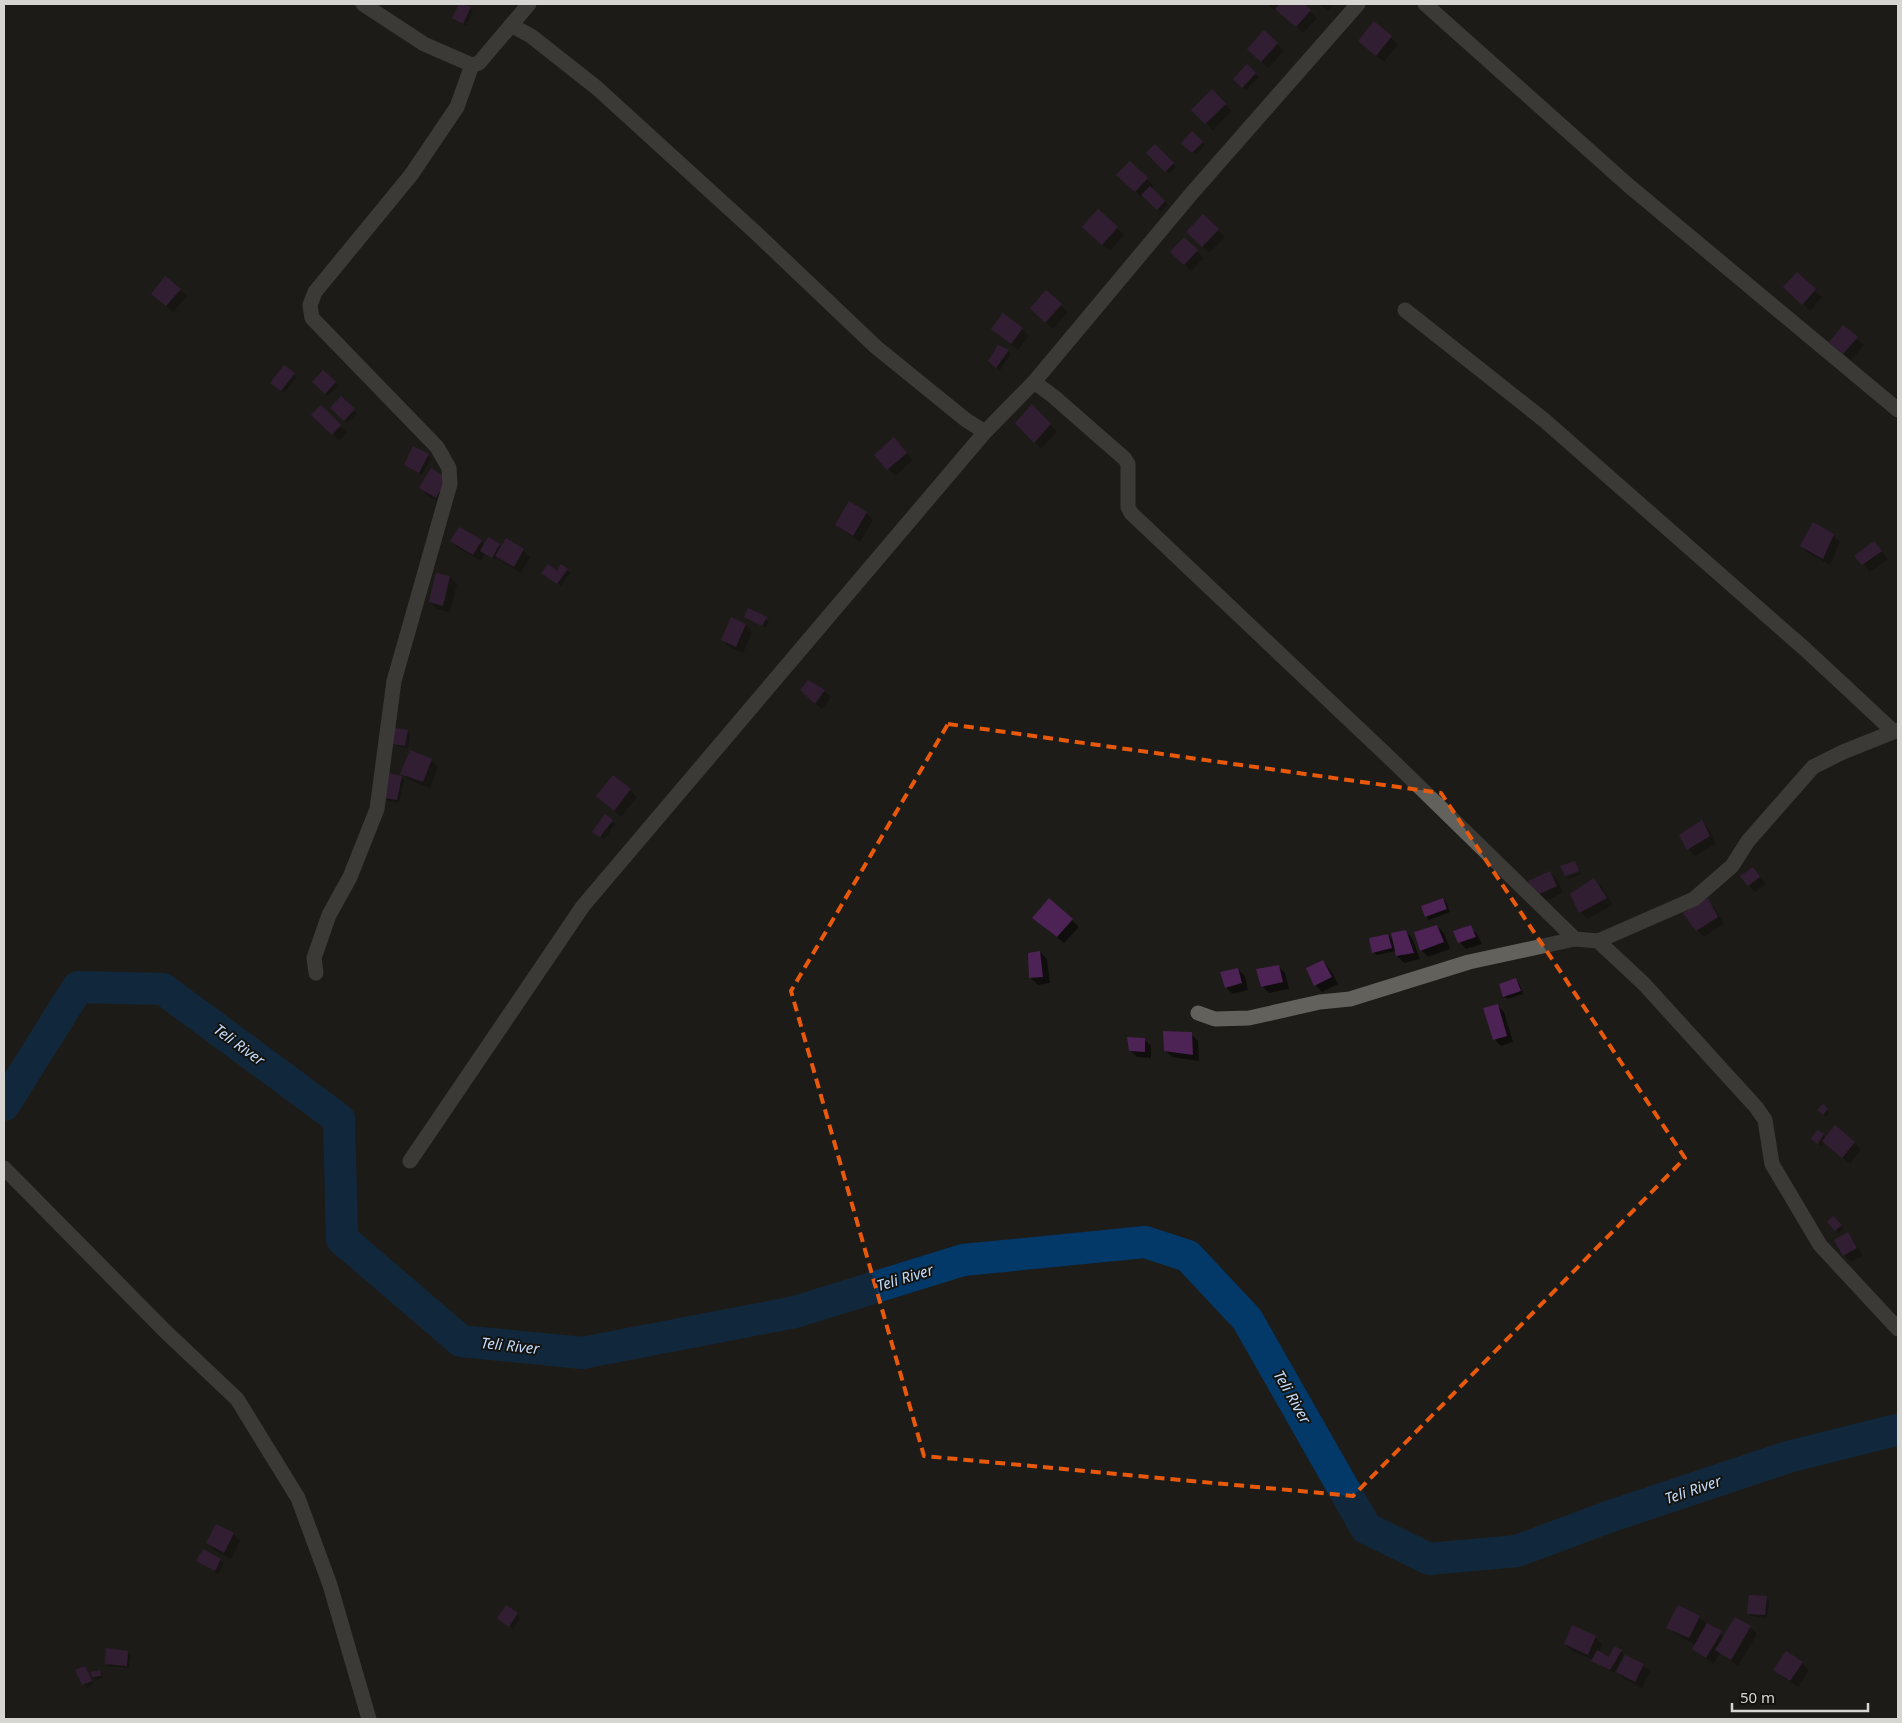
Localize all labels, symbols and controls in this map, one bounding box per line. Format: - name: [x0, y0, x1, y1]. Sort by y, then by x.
- water label: Teli River: [210, 1019, 270, 1070]
- water label: Teli River: [874, 1259, 937, 1295]
- water label: Teli River: [480, 1332, 541, 1358]
- water label: Teli River: [1270, 1366, 1317, 1428]
- water label: Teli River: [1662, 1470, 1725, 1508]
- scale bar: [1732, 1680, 1868, 1712]
- text: 50 m: [1740, 1687, 1775, 1707]

